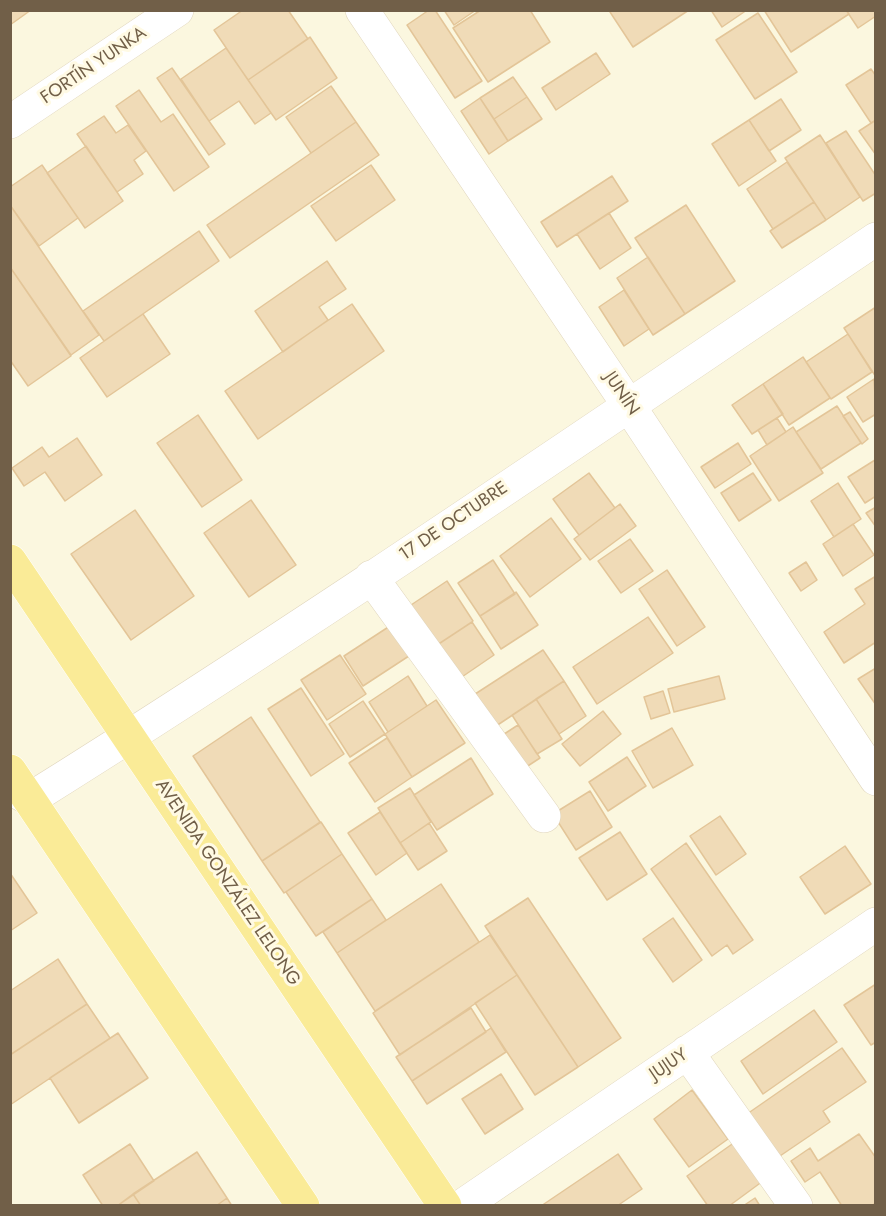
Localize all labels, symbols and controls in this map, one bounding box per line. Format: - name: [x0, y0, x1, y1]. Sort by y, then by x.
- street label: FORTÍN YUNKA: [37, 23, 151, 109]
- street label: JUNÍN: [599, 368, 643, 420]
- street label: 17 DE OCTUBRE: [396, 478, 512, 566]
- street label: AVENIDA GONZÁLEZ LELONG: [150, 776, 304, 990]
- street label: JUJUY: [646, 1045, 692, 1085]

